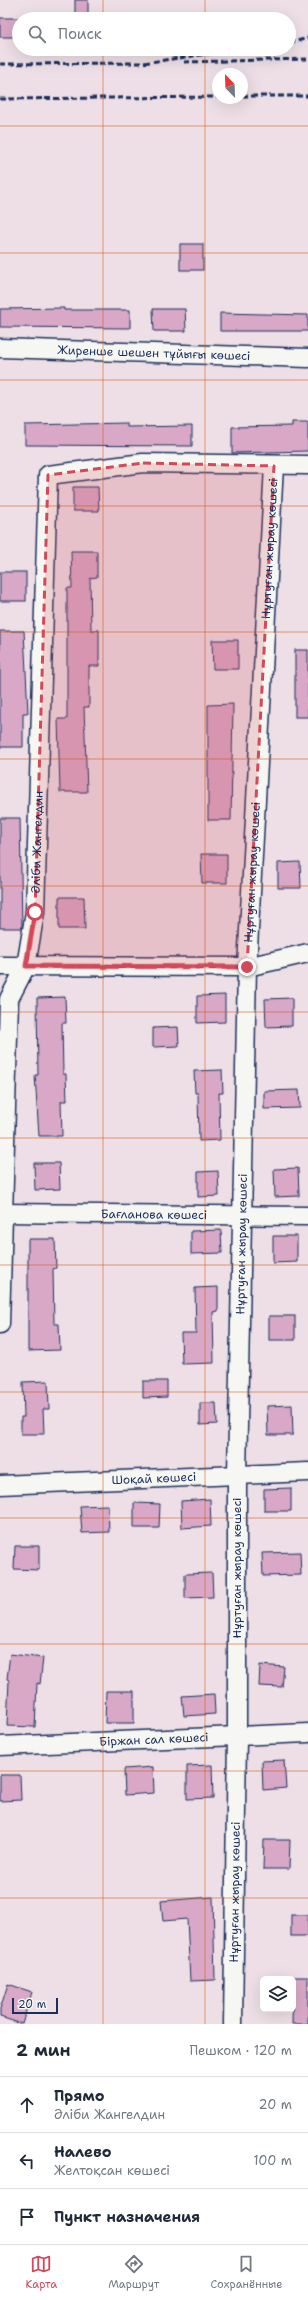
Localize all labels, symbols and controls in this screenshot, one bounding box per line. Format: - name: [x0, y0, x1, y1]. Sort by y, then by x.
- search box: [12, 12, 296, 56]
- icon: search: [26, 23, 48, 45]
- text: Поиск: [58, 24, 102, 44]
- north arrow: [212, 68, 248, 104]
- street label: Жиренше шешен тұйығы көшесі: [57, 342, 251, 364]
- street label: Нұртуған жырау көшесі: [258, 478, 281, 620]
- street label: Әліби Жангелдин: [28, 791, 47, 894]
- street label: Нұртуған жырау көшесі: [240, 801, 264, 943]
- route start: [26, 903, 44, 921]
- route end: [238, 958, 256, 976]
- street label: Нұртуған жырау көшесі: [232, 1173, 251, 1315]
- street label: Бағланова көшесі: [101, 1206, 207, 1223]
- street label: Шоқай көшесі: [111, 1469, 197, 1488]
- street label: Нұртуған жырау көшесі: [229, 1497, 245, 1639]
- street label: Біржан сал көшесі: [99, 1729, 209, 1750]
- street label: Нұртуған жырау көшесі: [226, 1821, 244, 1963]
- map controls: [260, 1976, 296, 2012]
- button: layers: [260, 1976, 296, 2012]
- scale bar: [12, 1996, 58, 2015]
- text: 20 m: [18, 1997, 46, 2012]
- text: 2 мин: [16, 2039, 71, 2061]
- text: Пешком · 120 m: [189, 2042, 292, 2059]
- text: Прямо: [54, 2086, 104, 2106]
- icon: ahead: [16, 2094, 38, 2116]
- text: 20 m: [259, 2096, 292, 2113]
- text: Әліби Жангелдин: [54, 2106, 165, 2123]
- text: Налево: [54, 2142, 112, 2162]
- icon: left: [16, 2150, 38, 2172]
- text: 100 m: [253, 2152, 292, 2169]
- text: Желтоқсан көшесі: [54, 2162, 170, 2179]
- icon: arrive: [16, 2206, 38, 2228]
- text: Пункт назначения: [54, 2207, 200, 2227]
- tab: Карта: [26, 2253, 57, 2292]
- tab: Маршрут: [108, 2253, 159, 2292]
- tab: Сохранённые: [211, 2253, 282, 2292]

